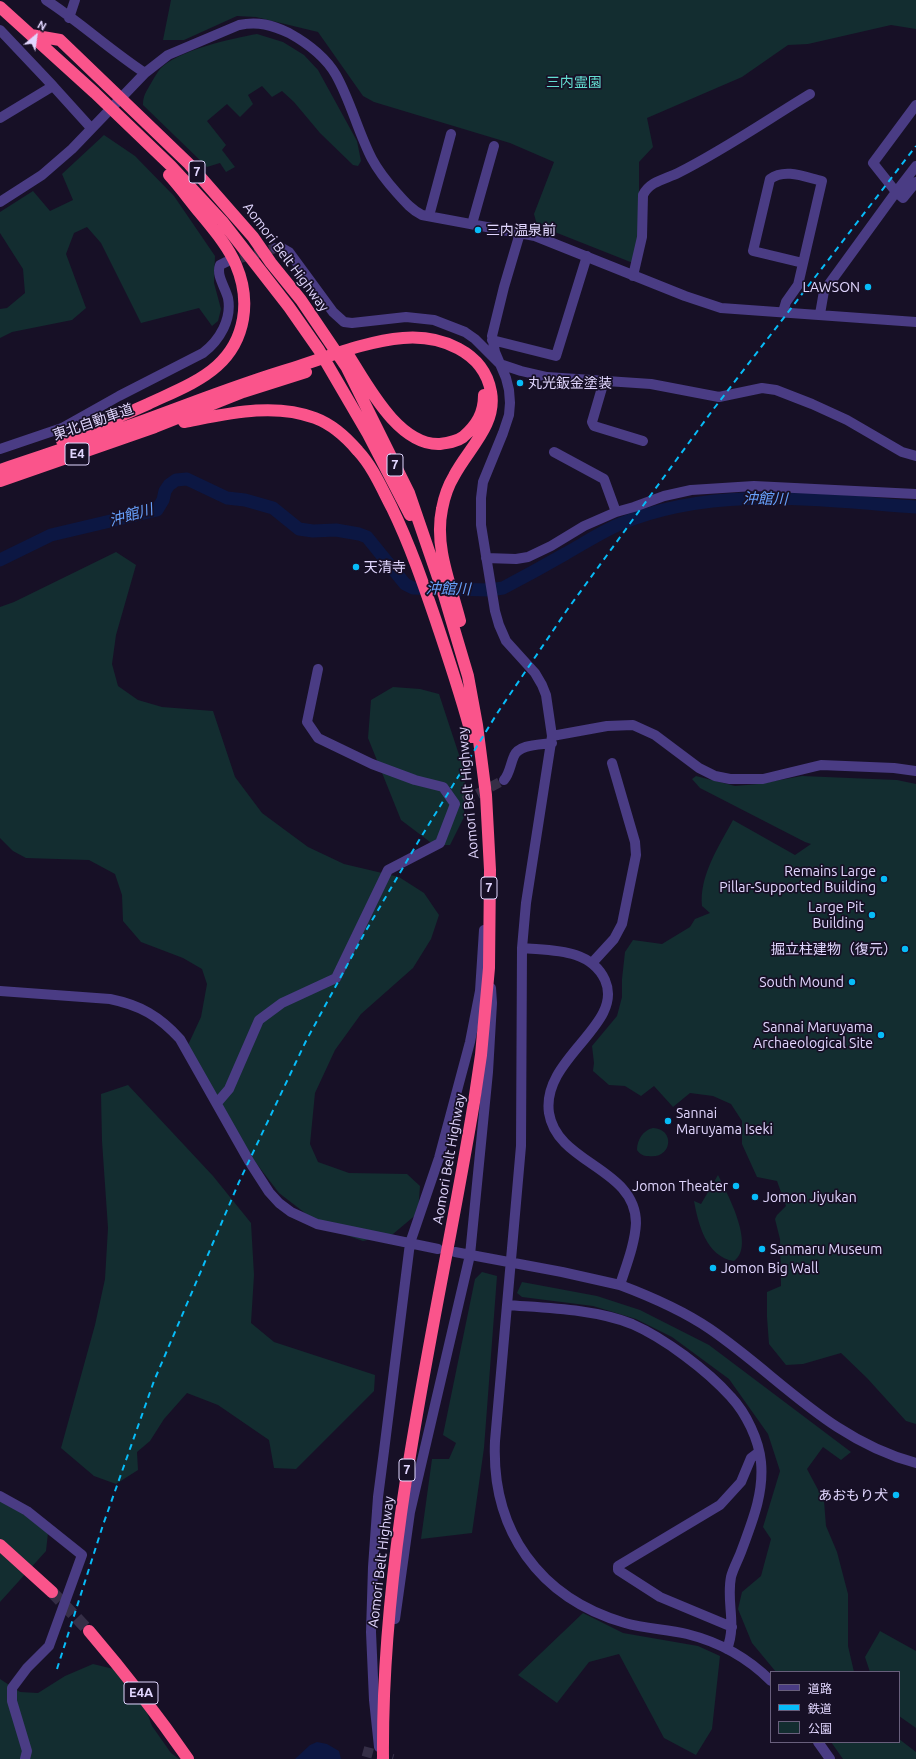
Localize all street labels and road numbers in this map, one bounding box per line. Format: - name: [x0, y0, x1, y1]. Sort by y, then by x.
- road number: 7: [189, 161, 205, 183]
- street label: Aomori Belt Highway: [239, 199, 333, 315]
- street label: 東北自動車道: [51, 400, 135, 444]
- road number: E4: [65, 443, 89, 465]
- road number: 7: [387, 454, 403, 476]
- street label: Aomori Belt Highway: [454, 726, 482, 860]
- road number: 7: [481, 877, 497, 899]
- street label: Aomori Belt Highway: [429, 1092, 469, 1226]
- road number: 7: [399, 1459, 415, 1481]
- street label: Aomori Belt Highway: [365, 1495, 397, 1629]
- road number: E4A: [124, 1682, 158, 1704]

